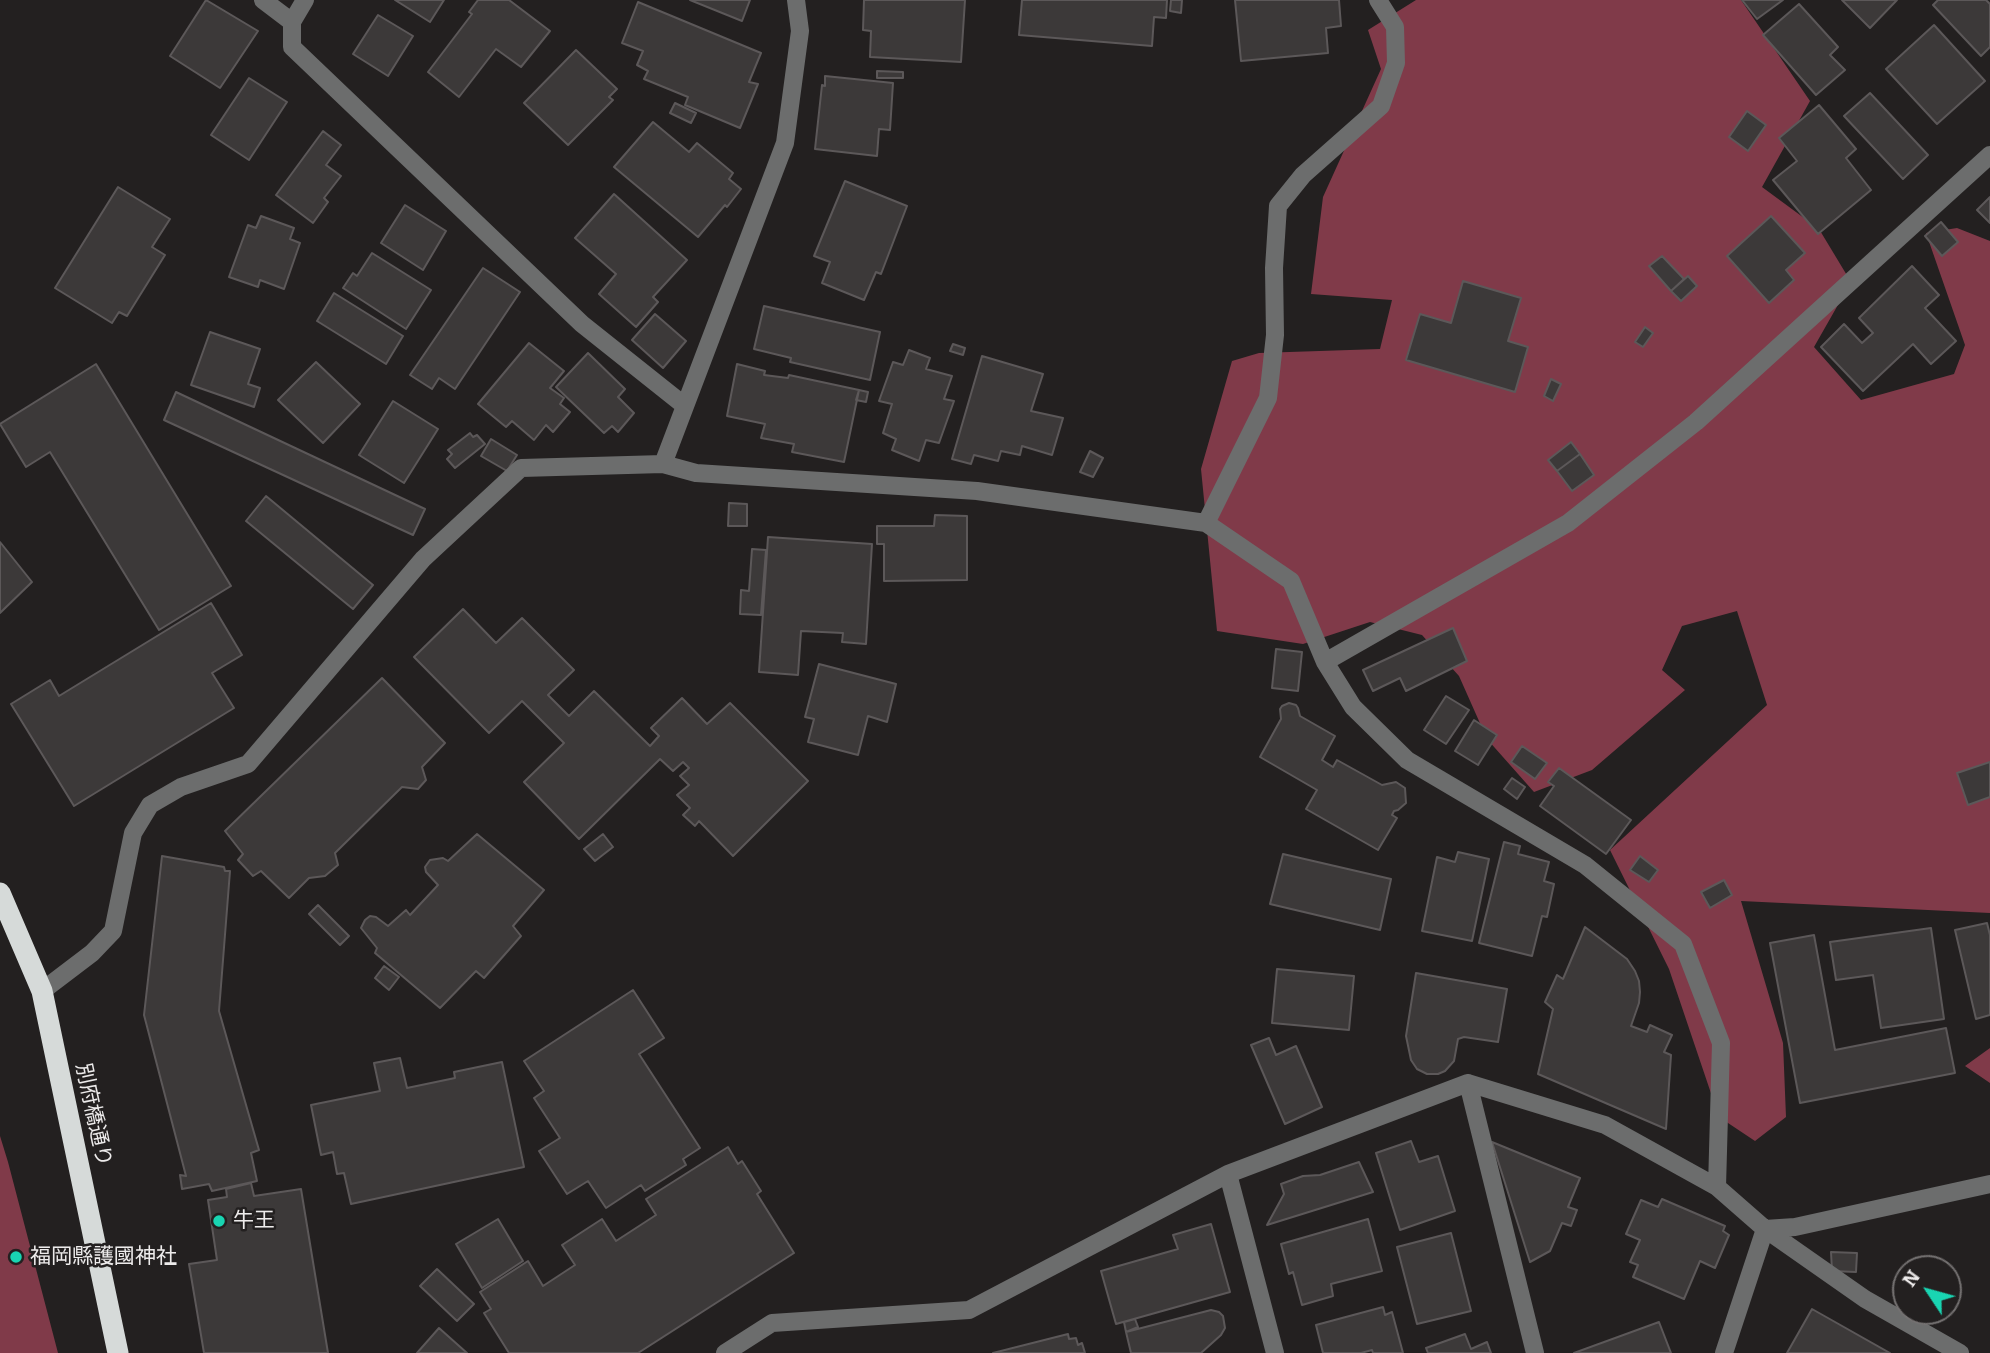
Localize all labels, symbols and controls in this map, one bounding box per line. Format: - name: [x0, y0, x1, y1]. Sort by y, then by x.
- street label: 別府橋通り: [70, 1061, 116, 1169]
- place label: 牛王: [233, 1208, 275, 1234]
- marker: 牛王: [211, 1213, 227, 1229]
- place label: 福岡縣護國神社: [30, 1244, 177, 1270]
- marker: 福岡縣護國神社: [8, 1249, 24, 1265]
- north arrow: [1892, 1255, 1962, 1325]
- text: N: [1898, 1266, 1925, 1291]

